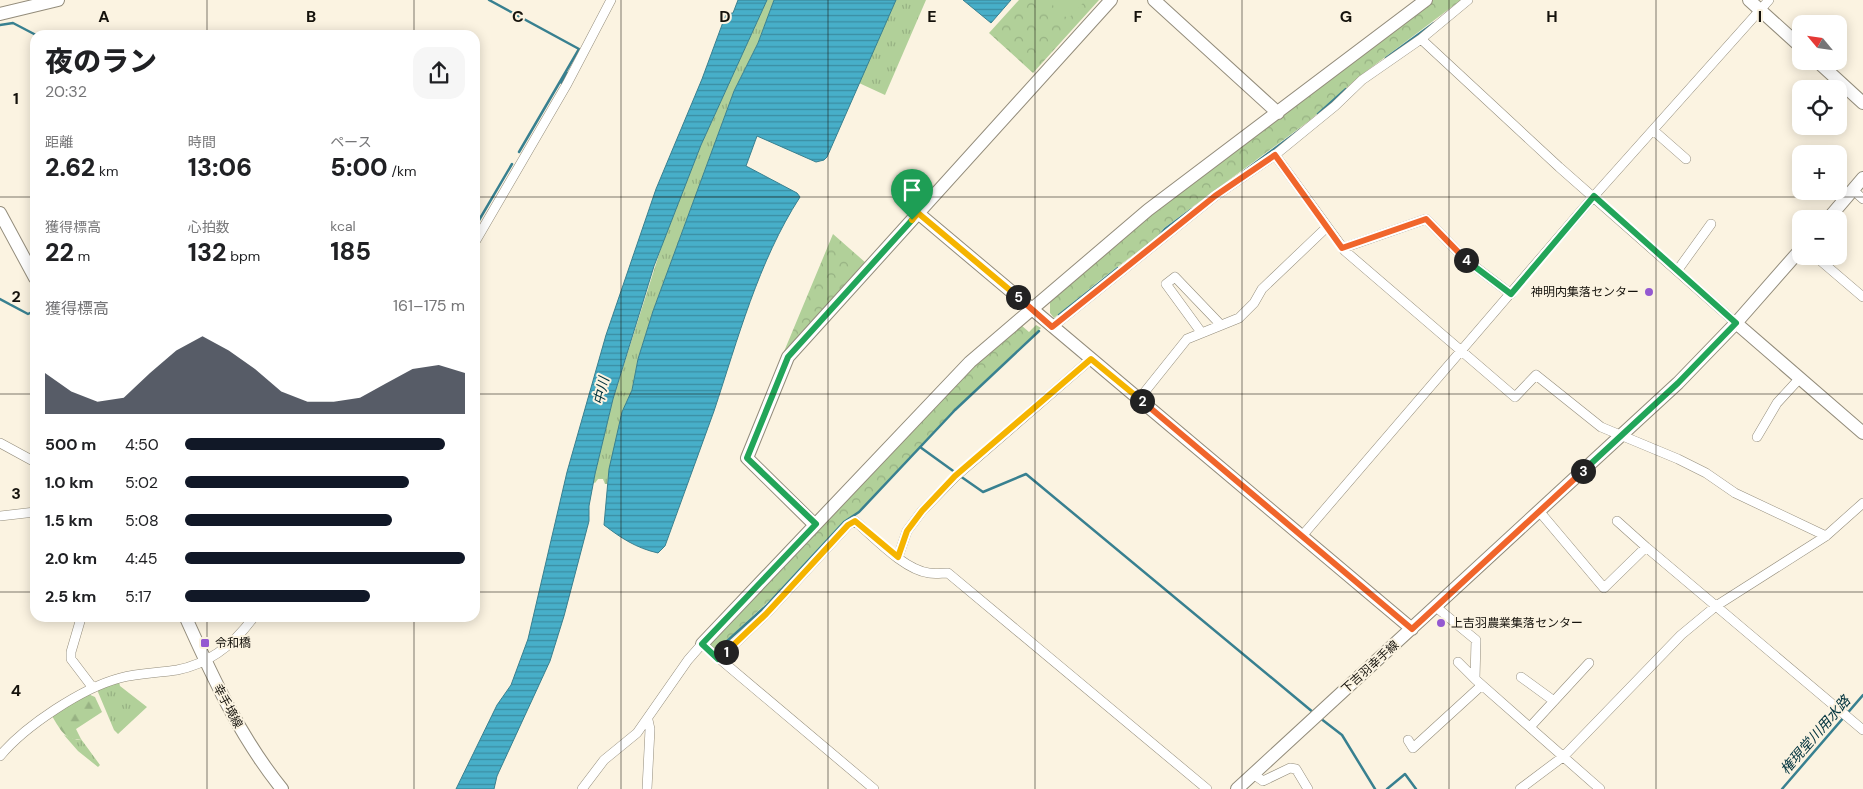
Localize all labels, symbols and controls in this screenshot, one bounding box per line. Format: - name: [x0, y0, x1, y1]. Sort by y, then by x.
- text: A: [98, 6, 110, 27]
- text: B: [306, 6, 316, 27]
- text: C: [512, 6, 524, 27]
- text: D: [719, 6, 731, 27]
- text: E: [927, 6, 937, 27]
- text: F: [1134, 6, 1143, 27]
- text: G: [1340, 6, 1352, 27]
- text: H: [1546, 6, 1558, 27]
- text: I: [1758, 6, 1762, 27]
- north arrow: [1792, 15, 1848, 70]
- map controls: [1792, 15, 1847, 265]
- text: 夜のラン: [45, 43, 157, 80]
- button: share: [413, 47, 465, 99]
- button: locate: [1792, 80, 1847, 135]
- text: 20:32: [45, 81, 87, 102]
- text: 1: [13, 88, 19, 109]
- text: 距離: [45, 133, 73, 151]
- text: 時間: [188, 133, 216, 151]
- text: ペース: [330, 133, 372, 151]
- button: +: [1792, 145, 1847, 200]
- text: 2.62: [45, 151, 95, 184]
- text: 13:06: [188, 151, 252, 184]
- text: 5:00: [330, 151, 388, 184]
- text: km: [95, 162, 119, 180]
- text: /km: [388, 162, 416, 180]
- pin: [891, 169, 933, 220]
- icon: arrive: [898, 176, 926, 204]
- button: −: [1792, 210, 1847, 265]
- text: kcal: [330, 217, 356, 235]
- text: 獲得標高: [45, 218, 101, 236]
- text: 心拍数: [188, 218, 230, 236]
- text: 185: [330, 235, 371, 268]
- text: 22: [45, 236, 74, 269]
- text: 132: [188, 236, 226, 269]
- text: m: [74, 247, 90, 265]
- text: bpm: [226, 247, 260, 265]
- pin: 4: [1454, 248, 1478, 272]
- text: 4: [1462, 251, 1471, 269]
- pin: 5: [1006, 284, 1030, 310]
- place label: 神明内集落センター: [1531, 284, 1639, 300]
- text: 2: [11, 286, 21, 307]
- marker: 神明内集落センター: [1643, 286, 1655, 298]
- text: 5: [1014, 288, 1023, 306]
- text: 161–175 m: [393, 295, 465, 316]
- text: 獲得標高: [45, 298, 109, 319]
- water label: 中川: [589, 373, 613, 407]
- pin: 2: [1130, 388, 1154, 414]
- text: 2: [1138, 392, 1147, 410]
- text: 500 m: [45, 434, 96, 455]
- text: 4:50: [125, 434, 159, 455]
- pin: 3: [1570, 458, 1596, 484]
- text: 3: [1579, 462, 1588, 480]
- text: 1.0 km: [45, 472, 94, 493]
- text: 5:02: [125, 472, 158, 493]
- text: 3: [11, 483, 21, 504]
- text: 1.5 km: [45, 510, 93, 531]
- text: 5:08: [125, 510, 159, 531]
- text: 2.0 km: [45, 548, 97, 569]
- text: 4:45: [125, 548, 157, 569]
- text: 2.5 km: [45, 586, 96, 607]
- text: 5:17: [125, 586, 152, 607]
- place label: 上吉羽農業集落センター: [1451, 615, 1583, 631]
- marker: 上吉羽農業集落センター: [1435, 617, 1447, 629]
- place label: 令和橋: [215, 635, 251, 651]
- marker: 令和橋: [199, 637, 211, 649]
- street label: 下吉羽幸手線: [1338, 637, 1402, 697]
- pin: 1: [714, 640, 738, 664]
- text: 1: [724, 643, 729, 661]
- text: 4: [11, 680, 21, 701]
- street label: 幸手境線: [210, 681, 246, 731]
- water label: 権現堂川用水路: [1776, 691, 1855, 778]

